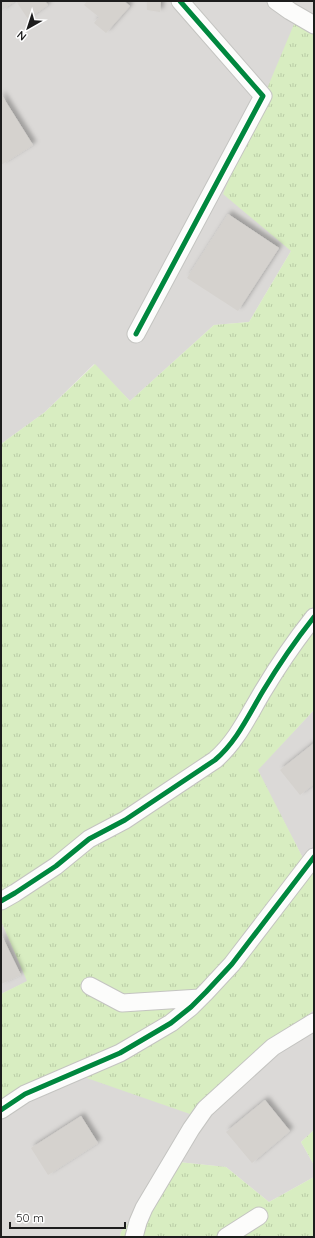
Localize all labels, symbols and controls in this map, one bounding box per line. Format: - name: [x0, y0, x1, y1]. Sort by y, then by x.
- north arrow: [8, 8, 48, 48]
- text: N: [14, 28, 29, 44]
- scale bar: [10, 1204, 125, 1230]
- text: 50 m: [16, 1210, 44, 1225]

